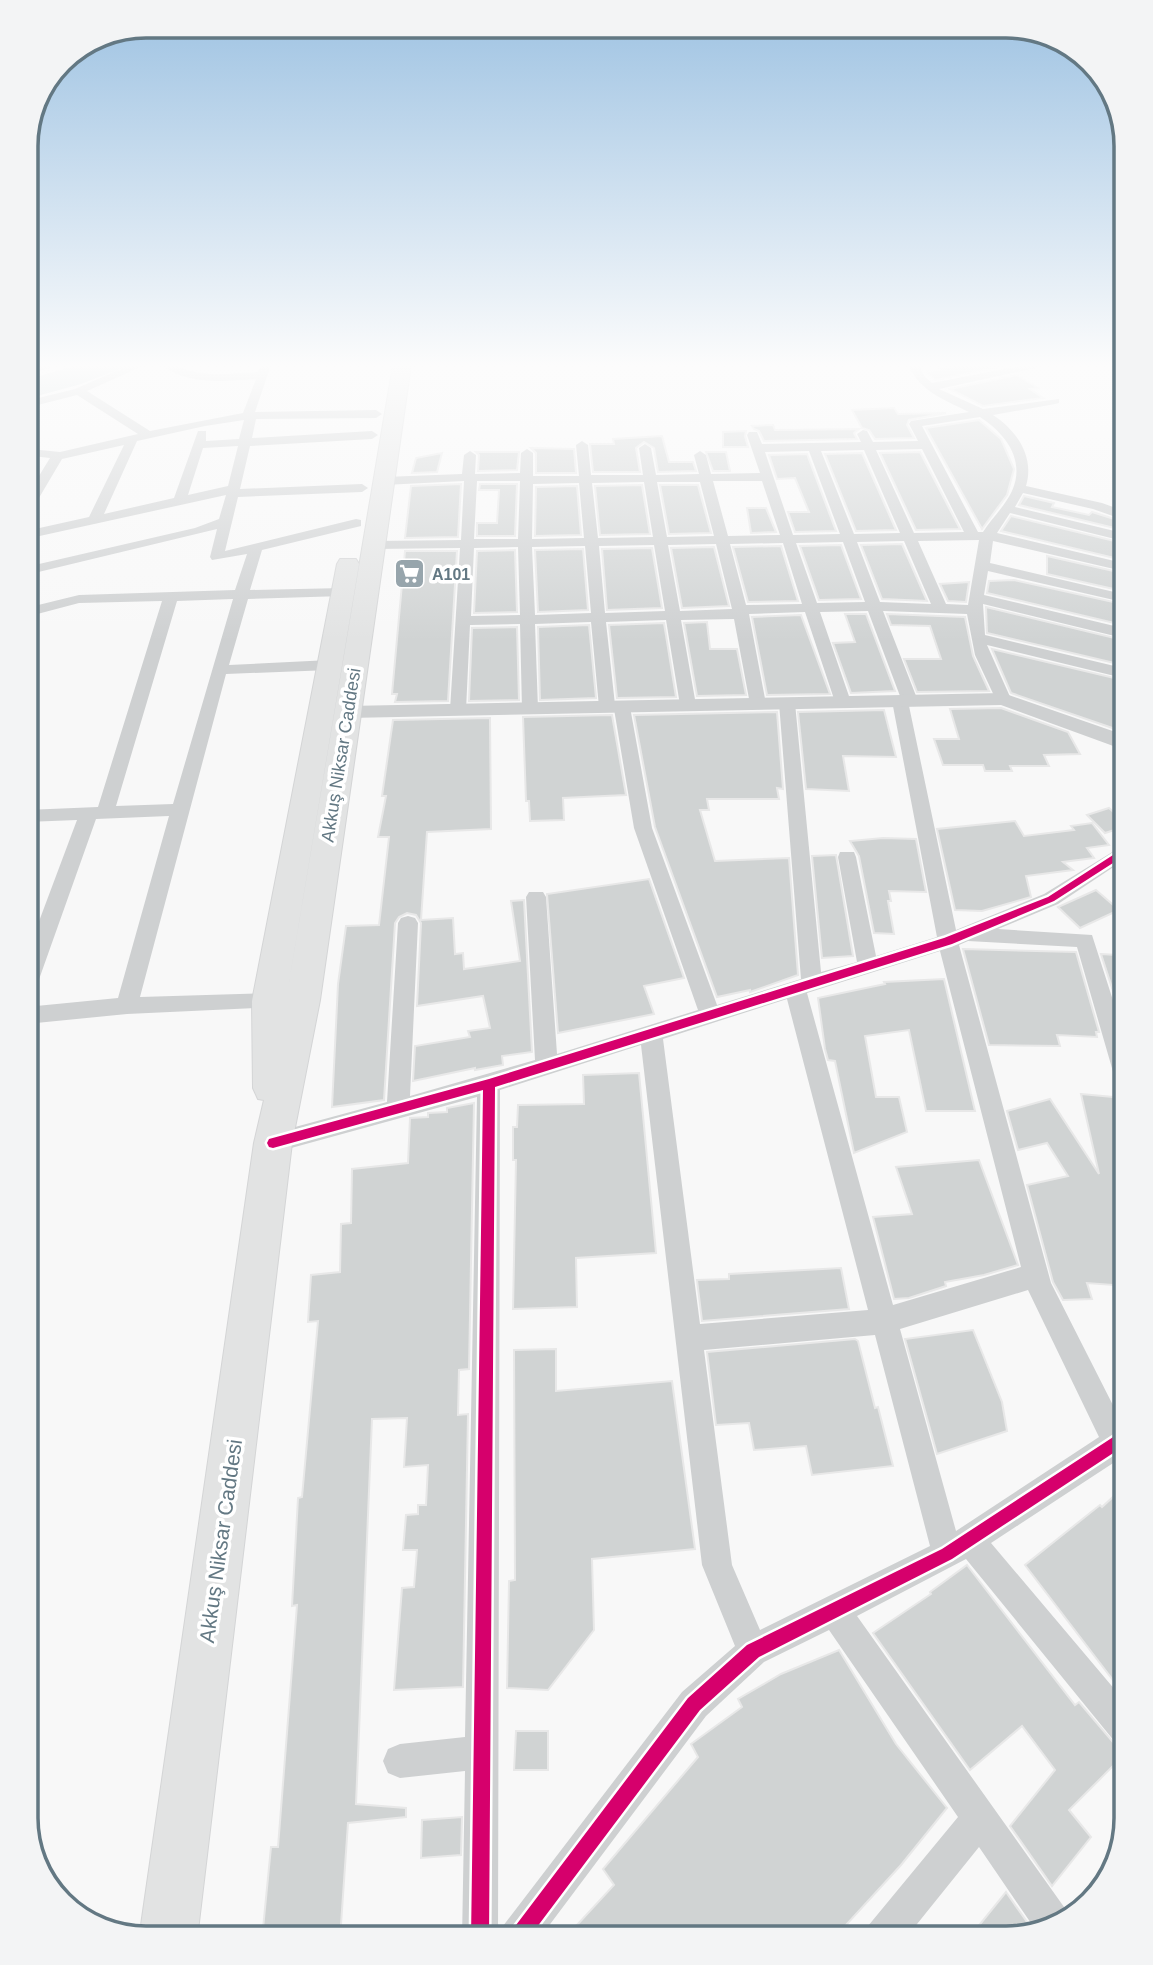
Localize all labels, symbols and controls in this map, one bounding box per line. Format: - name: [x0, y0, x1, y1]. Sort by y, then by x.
- supermarket icon: A101: [392, 557, 426, 591]
- place label: A101: [432, 566, 470, 583]
- street label: Akkuş Niksar Caddesi: [317, 666, 365, 844]
- street label: Akkuş Niksar Caddesi: [195, 1438, 246, 1644]

